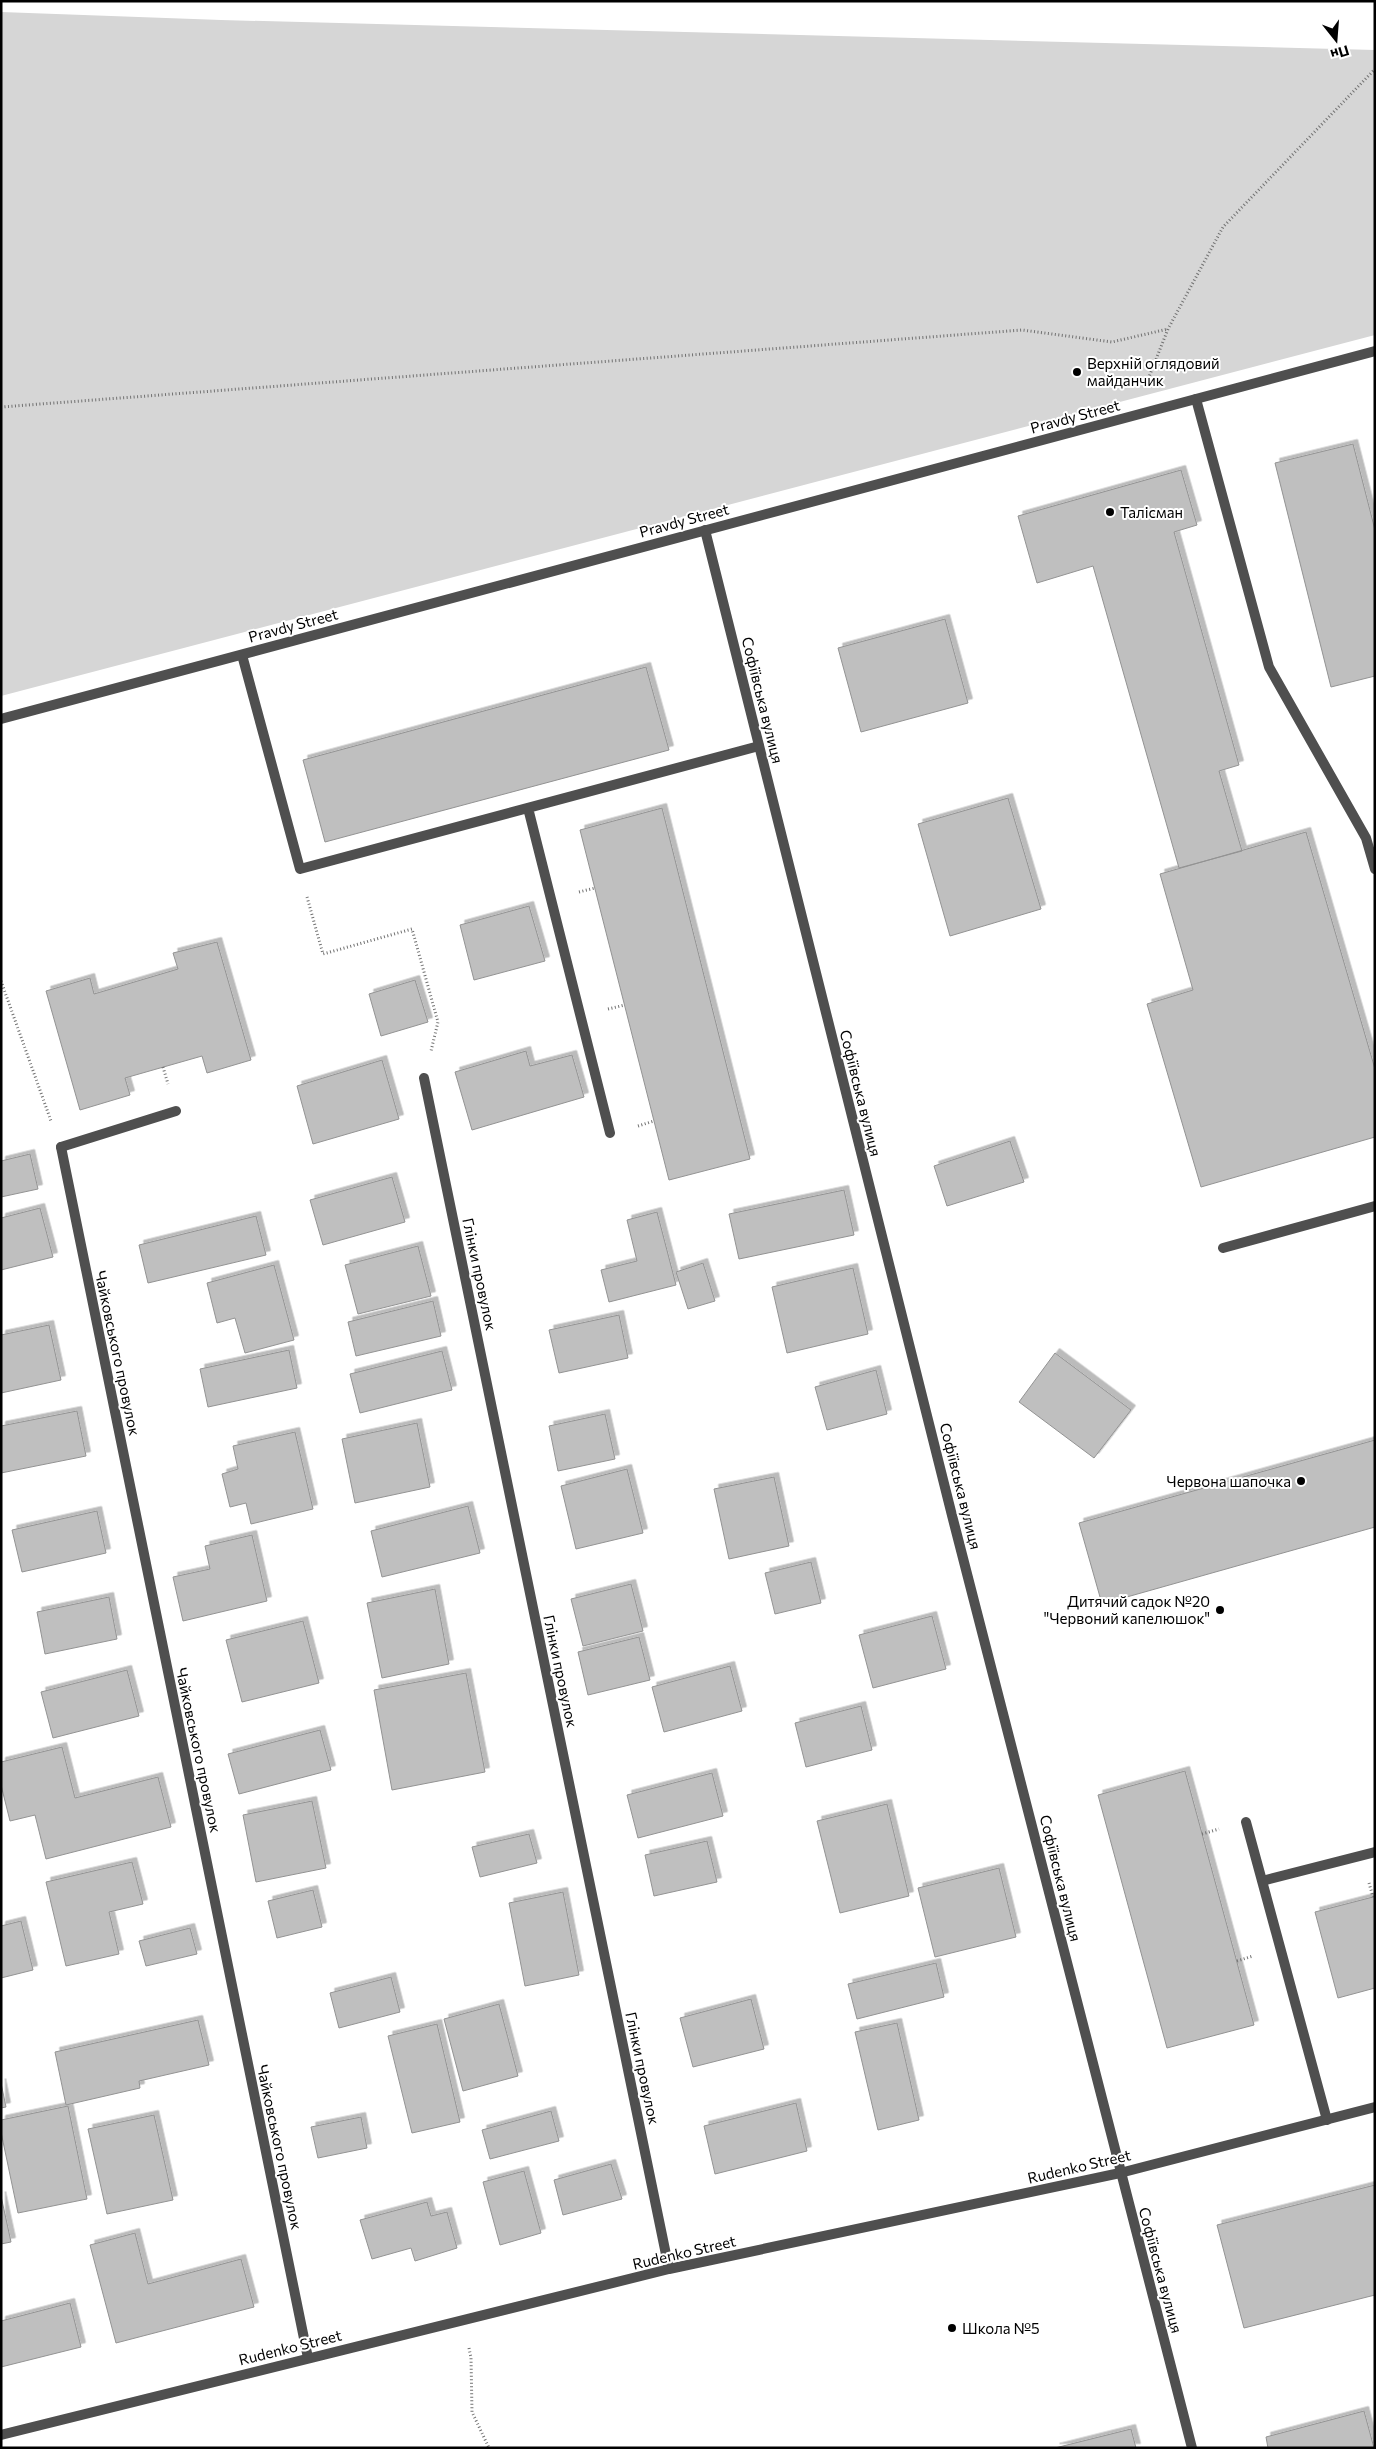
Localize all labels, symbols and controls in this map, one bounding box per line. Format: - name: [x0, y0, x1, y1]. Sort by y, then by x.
- north arrow: [1311, 15, 1361, 65]
- text: Пн: [1329, 42, 1351, 64]
- place label: Верхнiй оглядовий майданчик: [1087, 354, 1220, 389]
- marker: Верхнiй оглядовий майданчик: [1071, 366, 1083, 378]
- street label: Pravdy Street: [1028, 395, 1122, 437]
- street label: Pravdy Street: [637, 499, 731, 541]
- place label: Талісман: [1120, 503, 1183, 521]
- marker: Талісман: [1104, 506, 1116, 518]
- street label: Pravdy Street: [246, 604, 340, 646]
- street label: Софіївська вулиця: [739, 635, 787, 765]
- street label: Софіївська вулиця: [837, 1028, 885, 1158]
- street label: Глінки провулок: [459, 1216, 501, 1332]
- street label: Чайковського провулок: [92, 1269, 144, 1437]
- street label: Софіївська вулиця: [937, 1421, 985, 1551]
- place label: Червона шапочка: [1167, 1472, 1291, 1490]
- marker: Червона шапочка: [1295, 1475, 1307, 1487]
- place label: Дитячий садок №20 "Червоний капелюшок": [1044, 1592, 1210, 1627]
- marker: Дитячий садок №20 "Червоний капелюшок": [1214, 1604, 1226, 1616]
- street label: Глінки провулок: [540, 1613, 582, 1729]
- street label: Чайковського провулок: [173, 1666, 225, 1834]
- street label: Софіївська вулиця: [1037, 1813, 1085, 1943]
- street label: Глінки провулок: [622, 2010, 664, 2126]
- street label: Чайковського провулок: [254, 2063, 306, 2231]
- street label: Rudenko Street: [1026, 2145, 1132, 2187]
- street label: Софіївська вулиця: [1136, 2205, 1186, 2335]
- street label: Rudenko Street: [631, 2231, 737, 2273]
- place label: Школа №5: [962, 2319, 1040, 2337]
- marker: Школа №5: [946, 2322, 958, 2334]
- street label: Rudenko Street: [237, 2326, 343, 2368]

